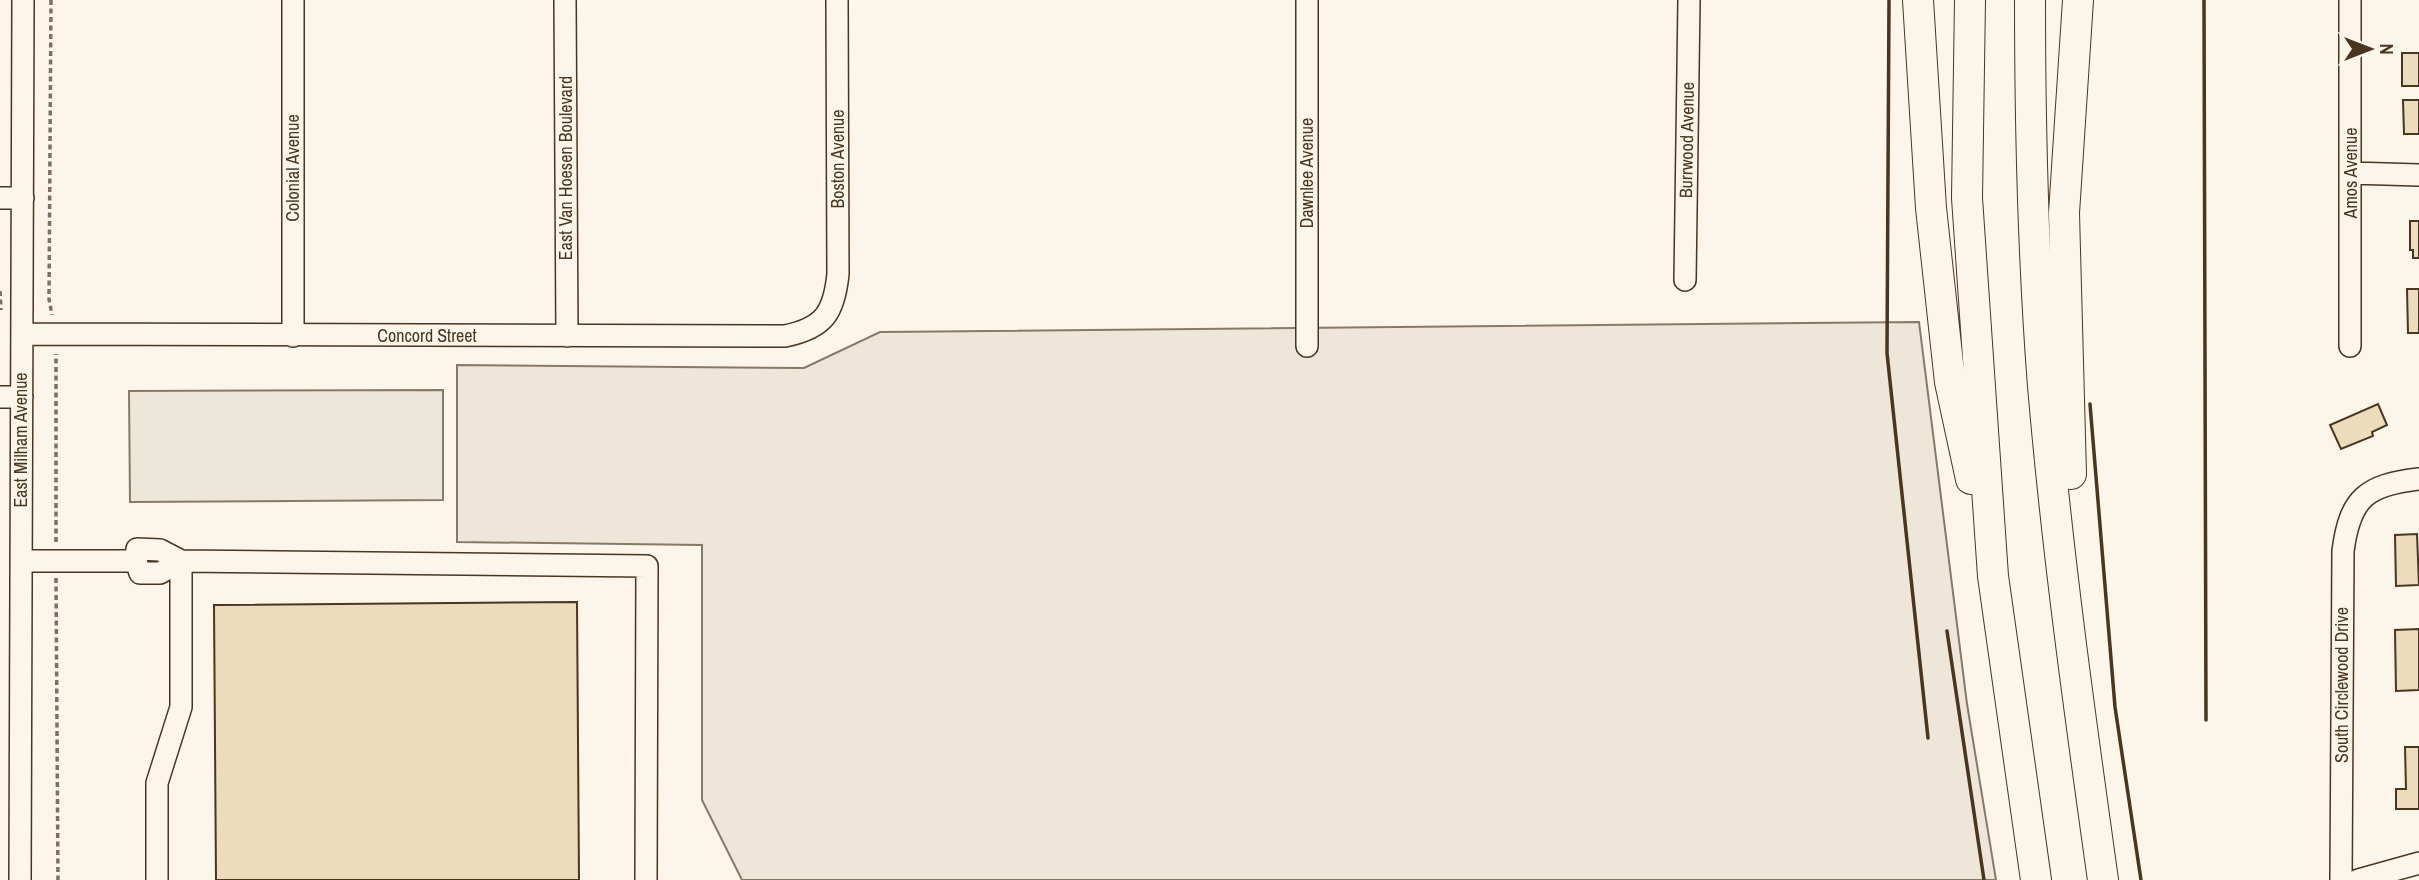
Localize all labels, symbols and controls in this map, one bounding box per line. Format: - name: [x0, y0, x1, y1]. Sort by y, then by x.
- north arrow: [2335, 14, 2405, 84]
- text: N: [2374, 43, 2400, 55]
- street label: East Van Hoesen Boulevard: [553, 76, 578, 260]
- street label: Burrwood Avenue: [1673, 82, 1700, 198]
- street label: Boston Avenue: [825, 109, 850, 209]
- street label: Colonial Avenue: [280, 114, 305, 222]
- street label: Dawnlee Avenue: [1294, 118, 1319, 228]
- street label: Amos Avenue: [2338, 128, 2363, 219]
- street label: Concord Street: [377, 323, 477, 348]
- street label: East Milham Avenue: [8, 372, 33, 508]
- street label: South Circlewood Drive: [2329, 607, 2354, 763]

